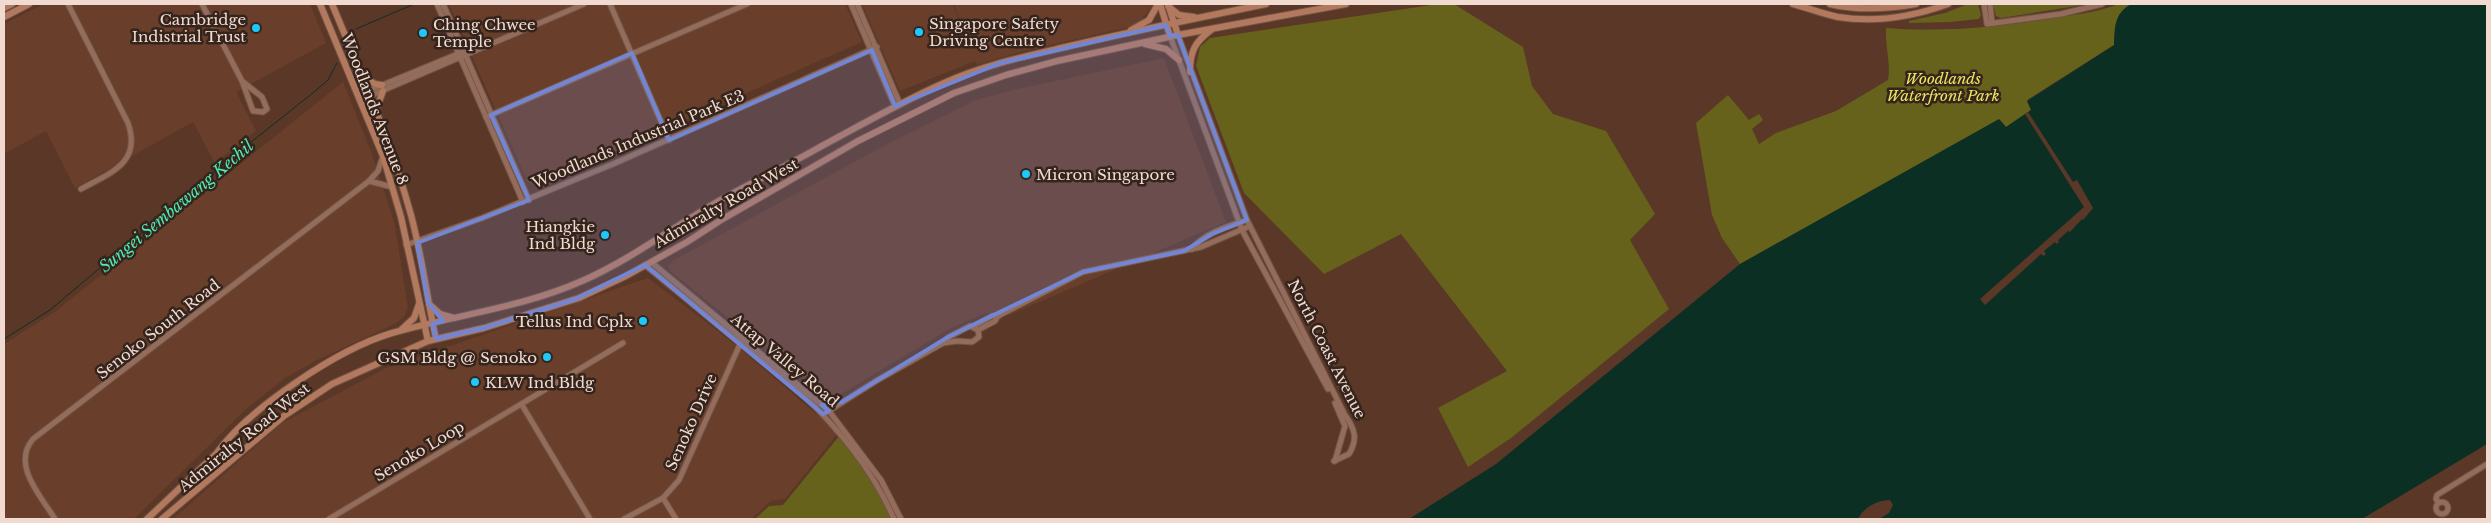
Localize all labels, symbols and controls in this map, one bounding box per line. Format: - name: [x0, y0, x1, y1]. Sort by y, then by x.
- place label: Cambridge Indistrial Trust: [132, 10, 246, 46]
- place label: Singapore Safety Driving Centre: [929, 14, 1060, 50]
- place label: Ching Chwee Temple: [433, 15, 536, 51]
- marker: Cambridge Indistrial Trust: [250, 22, 262, 34]
- marker: Singapore Safety Driving Centre: [913, 26, 925, 38]
- marker: Ching Chwee Temple: [417, 27, 429, 39]
- street label: Woodlands Avenue 8: [337, 30, 413, 188]
- park label: Woodlands Waterfront Park: [1887, 69, 1999, 105]
- street label: Woodlands Industrial Park E3: [528, 86, 747, 193]
- water label: Sungei Sembawang Kechil: [95, 135, 258, 276]
- street label: Admiralty Road West: [650, 154, 802, 253]
- place label: Micron Singapore: [1036, 165, 1175, 184]
- marker: Micron Singapore: [1020, 168, 1032, 180]
- place label: Hiangkie Ind Bldg: [525, 217, 596, 253]
- marker: Hiangkie Ind Bldg: [599, 229, 611, 241]
- street label: Senoko South Road: [93, 275, 223, 383]
- street label: North Coast Avenue: [1284, 276, 1370, 422]
- street label: Attap Valley Road: [726, 309, 843, 411]
- place label: Tellus Ind Cplx: [516, 312, 633, 331]
- marker: Tellus Ind Cplx: [637, 315, 649, 327]
- place label: GSM Bldg @ Senoko: [377, 348, 537, 367]
- marker: GSM Bldg @ Senoko: [541, 351, 553, 363]
- street label: Senoko Drive: [661, 371, 721, 473]
- place label: KLW Ind Bldg: [485, 373, 595, 392]
- marker: KLW Ind Bldg: [469, 376, 481, 388]
- street label: Admiralty Road West: [174, 378, 314, 496]
- street label: Senoko Loop: [370, 417, 468, 485]

